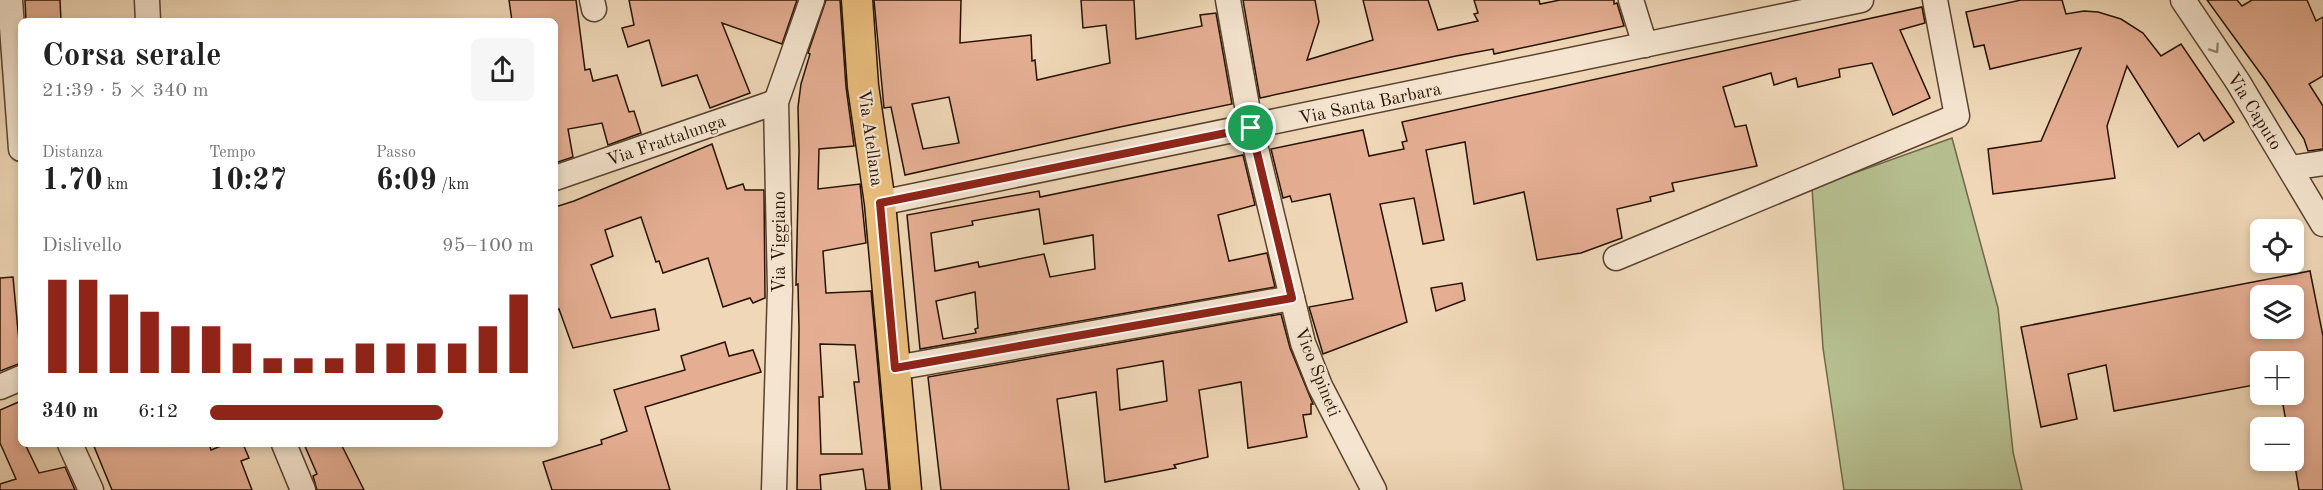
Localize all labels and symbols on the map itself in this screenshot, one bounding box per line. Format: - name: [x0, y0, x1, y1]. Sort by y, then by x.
- one-way arrow: [2208, 42, 2219, 53]
- street label: Via Caputo: [2223, 70, 2285, 153]
- street label: Via Santa Barbara: [1297, 80, 1443, 128]
- street label: Via Atellana: [854, 89, 886, 188]
- pin: [1225, 102, 1276, 153]
- street label: Via Frattalunga: [604, 112, 728, 170]
- street label: Via Viggiano: [771, 191, 789, 293]
- street label: Vico Spineti: [1291, 325, 1343, 420]

